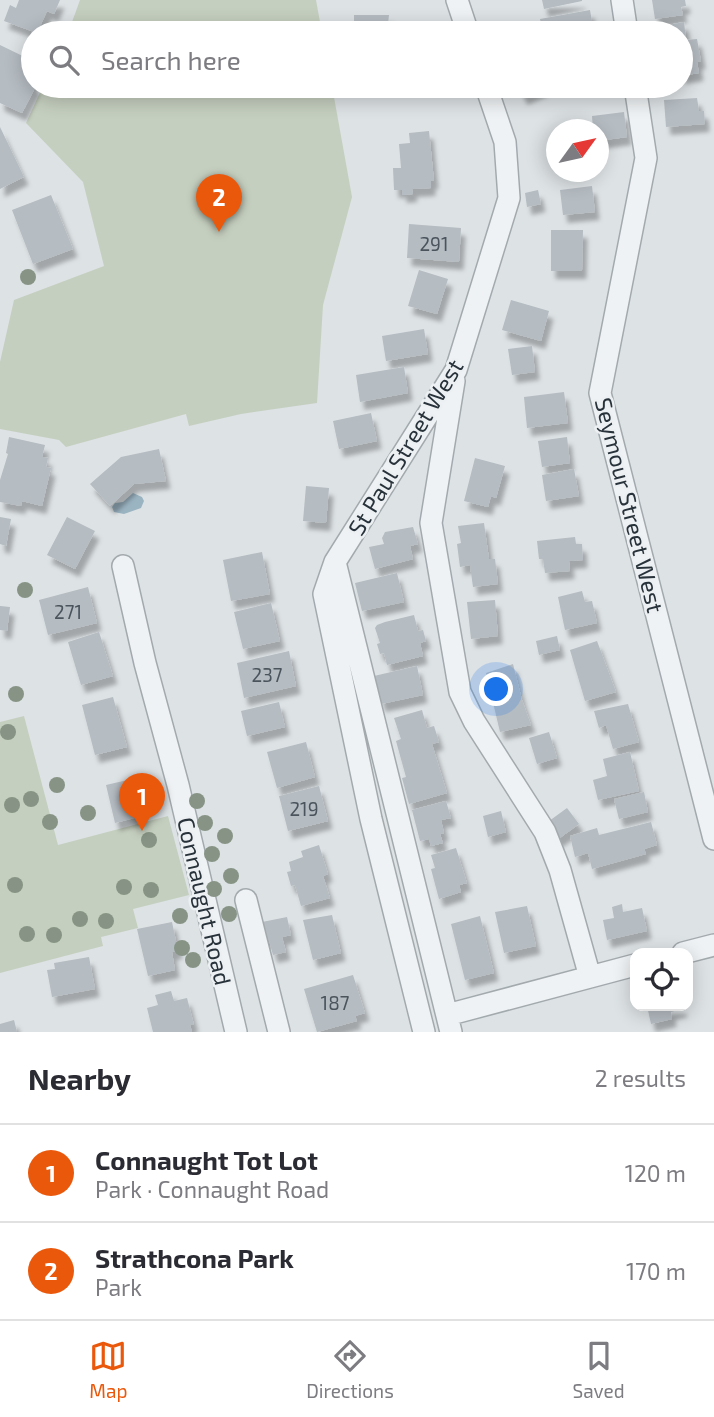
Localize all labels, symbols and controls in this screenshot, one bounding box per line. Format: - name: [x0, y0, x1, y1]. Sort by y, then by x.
- search box: [21, 21, 693, 98]
- icon: search: [45, 41, 83, 79]
- text: Search here: [101, 44, 241, 75]
- north arrow: [546, 119, 609, 182]
- pin: 2: [196, 174, 242, 232]
- house number: 291: [419, 232, 449, 255]
- street label: St Paul Street West: [341, 354, 469, 540]
- street label: Seymour Street West: [590, 395, 670, 616]
- house number: 271: [54, 600, 82, 623]
- house number: 237: [252, 663, 283, 686]
- your location: [479, 672, 513, 706]
- pin: 1: [119, 773, 165, 831]
- house number: 219: [289, 797, 319, 820]
- street label: Connaught Road: [172, 814, 238, 988]
- map controls: [630, 948, 693, 1011]
- button: locate: [630, 948, 693, 1011]
- house number: 187: [321, 991, 350, 1014]
- text: Nearby: [28, 1060, 131, 1096]
- text: 2 results: [595, 1064, 686, 1092]
- text: Connaught Tot Lot: [95, 1144, 318, 1175]
- text: 1: [46, 1159, 56, 1187]
- text: 120 m: [625, 1159, 686, 1187]
- text: Park · Connaught Road: [95, 1175, 329, 1203]
- text: Strathcona Park: [95, 1242, 294, 1273]
- text: 2: [44, 1257, 58, 1285]
- text: 170 m: [626, 1257, 686, 1285]
- text: Park: [95, 1273, 142, 1301]
- tab: Map: [89, 1337, 127, 1402]
- tab: Directions: [306, 1337, 394, 1402]
- tab: Saved: [572, 1337, 625, 1402]

